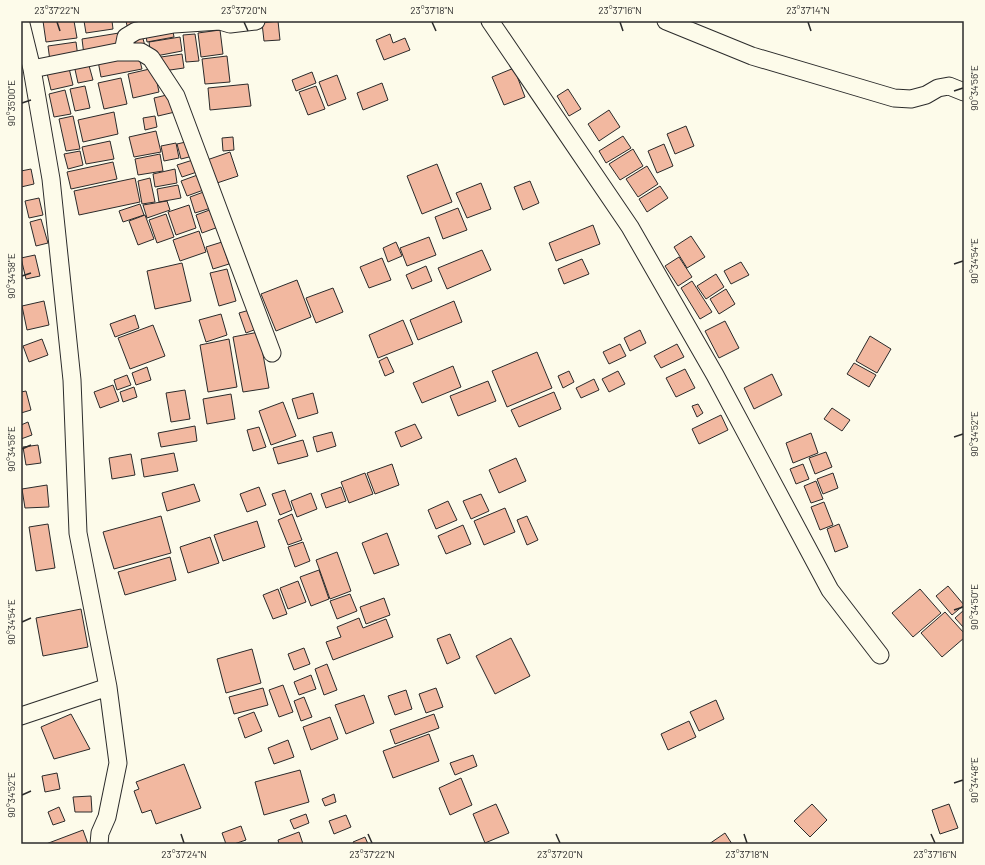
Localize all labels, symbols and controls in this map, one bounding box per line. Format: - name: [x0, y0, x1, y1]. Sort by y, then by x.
- text: 23°37'22"N: [34, 4, 80, 16]
- text: 23°37'20"N: [221, 4, 267, 16]
- text: 23°37'18"N: [410, 4, 454, 16]
- text: 23°37'16"N: [598, 4, 642, 16]
- text: 23°37'14"N: [786, 4, 830, 16]
- text: 90°34'56"E: [968, 65, 980, 111]
- text: 90°35'00"E: [5, 80, 17, 126]
- text: 90°34'54"E: [968, 238, 980, 284]
- text: 90°34'58"E: [5, 253, 17, 299]
- text: 90°34'52"E: [968, 411, 980, 457]
- text: 90°34'56"E: [5, 426, 17, 472]
- text: 90°34'50"E: [968, 584, 980, 630]
- text: 90°34'54"E: [5, 599, 17, 645]
- text: 90°34'48"E: [968, 757, 980, 803]
- text: 90°34'52"E: [5, 772, 17, 818]
- text: 23°37'24"N: [161, 848, 207, 860]
- text: 23°37'22"N: [349, 848, 395, 860]
- text: 23°37'20"N: [537, 848, 583, 860]
- text: 23°37'18"N: [725, 848, 769, 860]
- text: 23°37'16"N: [913, 848, 957, 860]

